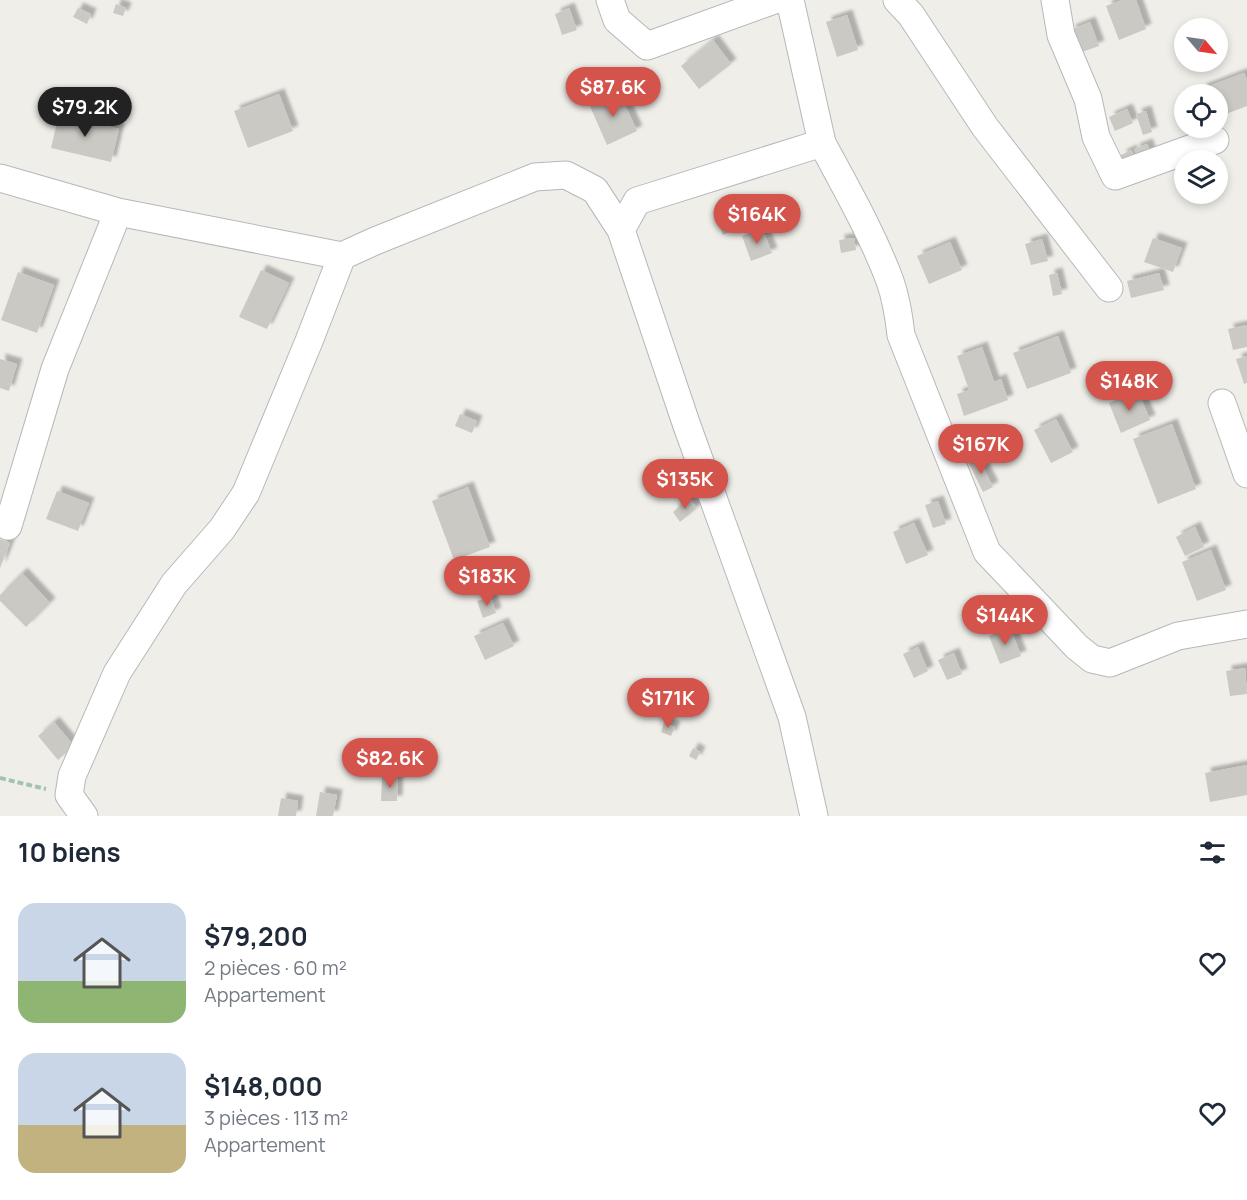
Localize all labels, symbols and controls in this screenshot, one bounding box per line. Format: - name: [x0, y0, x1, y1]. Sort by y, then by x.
- north arrow: [1174, 18, 1228, 72]
- map controls: [1174, 18, 1228, 204]
- pin: $87.6K: [564, 67, 662, 118]
- text: $87.6K: [580, 73, 646, 100]
- button: locate: [1174, 84, 1228, 138]
- pin: $79.2K: [36, 87, 134, 138]
- text: $79.2K: [52, 93, 118, 120]
- button: layers: [1174, 150, 1228, 204]
- pin: $164K: [715, 194, 799, 245]
- text: $164K: [728, 200, 786, 227]
- pin: $148K: [1087, 361, 1171, 412]
- text: $148K: [1100, 367, 1158, 394]
- pin: $167K: [939, 424, 1023, 475]
- text: $167K: [952, 430, 1010, 457]
- pin: $135K: [643, 459, 727, 510]
- text: $135K: [656, 465, 714, 492]
- pin: $183K: [445, 556, 529, 607]
- text: $183K: [458, 562, 516, 589]
- pin: $144K: [963, 595, 1047, 646]
- text: $144K: [976, 601, 1034, 628]
- pin: $171K: [626, 678, 710, 729]
- text: $171K: [641, 684, 695, 711]
- pin: $82.6K: [341, 738, 439, 789]
- text: $82.6K: [356, 744, 424, 771]
- text: 10 biens: [18, 834, 121, 870]
- icon: filters: [1196, 836, 1229, 869]
- text: $79,200: [204, 918, 308, 954]
- icon: home: [66, 927, 138, 999]
- icon: heart: [1196, 947, 1229, 980]
- text: 2 pièces · 60 m²: [204, 954, 347, 981]
- text: Appartement: [204, 981, 326, 1008]
- text: $148,000: [204, 1068, 323, 1104]
- icon: home: [66, 1077, 138, 1149]
- icon: heart: [1196, 1097, 1229, 1130]
- text: 3 pièces · 113 m²: [204, 1104, 348, 1131]
- text: Appartement: [204, 1131, 326, 1158]

